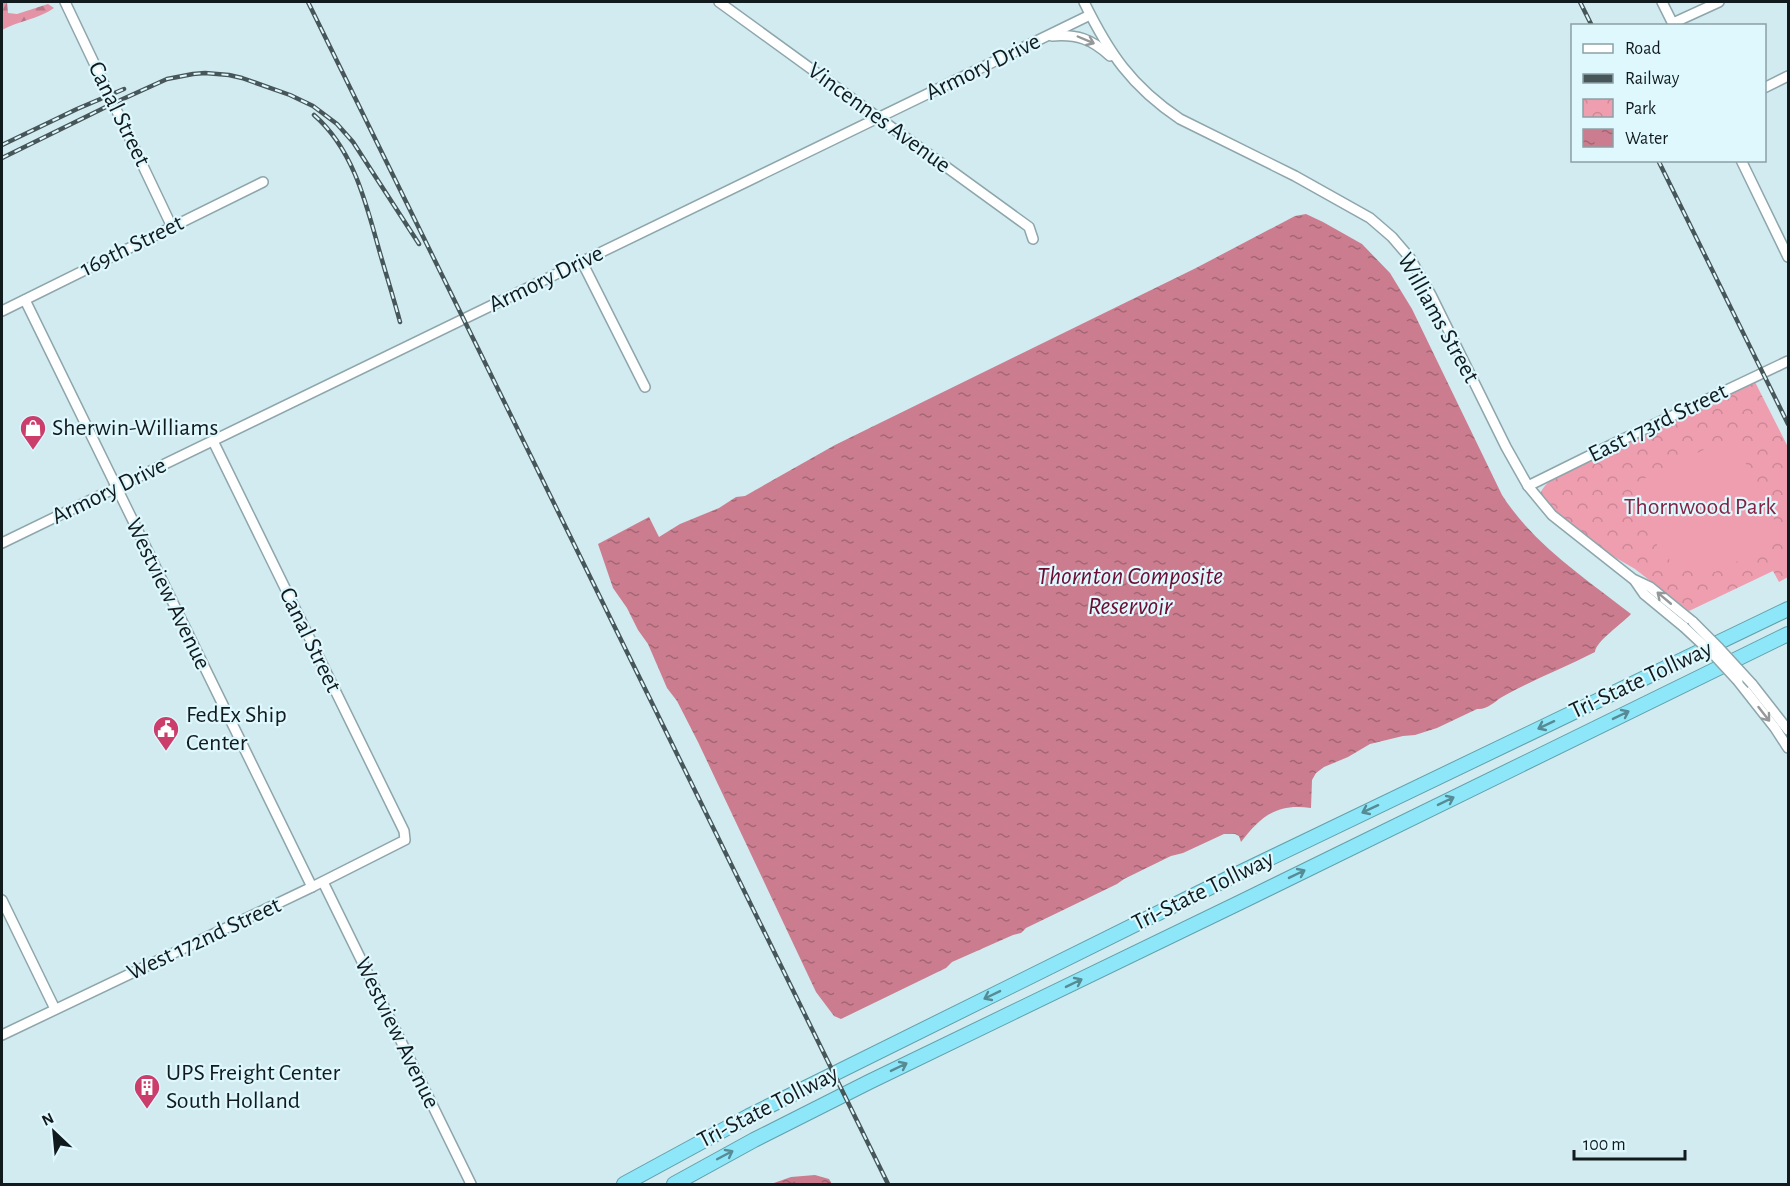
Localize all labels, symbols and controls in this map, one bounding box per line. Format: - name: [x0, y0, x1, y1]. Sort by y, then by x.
- legend: [1571, 24, 1766, 162]
- street label: Armory Drive: [922, 29, 1044, 105]
- one-way arrow: [1076, 35, 1094, 46]
- text: Road: [1625, 40, 1661, 58]
- street label: Canal Street: [83, 58, 155, 170]
- street label: Vincennes Avenue: [803, 58, 955, 178]
- text: Railway: [1625, 70, 1680, 88]
- text: Park: [1625, 100, 1657, 118]
- text: Water: [1625, 130, 1668, 148]
- street label: 169th Street: [77, 211, 188, 281]
- street label: Armory Drive: [485, 241, 607, 317]
- street label: Williams Street: [1393, 249, 1484, 387]
- street label: East 173rd Street: [1585, 379, 1732, 467]
- shop icon: Sherwin-Williams: [18, 413, 48, 451]
- place label: Sherwin-Williams: [52, 416, 218, 440]
- street label: Armory Drive: [48, 453, 170, 529]
- park label: Thornwood Park: [1624, 495, 1776, 519]
- street label: Westview Avenue: [121, 515, 215, 673]
- water label: Thornton Composite Reservoir: [1037, 563, 1223, 619]
- street label: Canal Street: [274, 584, 346, 696]
- one-way arrow: [1656, 592, 1672, 605]
- street label: Tri-State Tollway: [1566, 637, 1716, 723]
- place label: FedEx Ship Center: [186, 703, 287, 755]
- one-way arrow: [1758, 705, 1771, 721]
- one-way arrow: [1612, 709, 1630, 721]
- public building icon: FedEx Ship Center: [151, 714, 181, 752]
- one-way arrow: [1538, 720, 1556, 732]
- one-way arrow: [1437, 795, 1455, 807]
- one-way arrow: [1362, 803, 1380, 815]
- street label: Tri-State Tollway: [1128, 846, 1278, 936]
- one-way arrow: [1288, 868, 1306, 880]
- street label: West 172nd Street: [124, 893, 285, 985]
- street label: Westview Avenue: [350, 954, 444, 1112]
- one-way arrow: [1065, 976, 1083, 988]
- one-way arrow: [984, 990, 1002, 1001]
- place label: UPS Freight Center South Holland: [166, 1061, 341, 1113]
- street label: Tri-State Tollway: [694, 1061, 842, 1153]
- one-way arrow: [889, 1061, 907, 1073]
- building icon: UPS Freight Center South Holland: [132, 1072, 162, 1110]
- north arrow: [24, 1102, 84, 1162]
- text: N: [39, 1110, 56, 1129]
- scale bar: [1574, 1123, 1685, 1161]
- text: 100 m: [1583, 1136, 1626, 1154]
- one-way arrow: [716, 1149, 734, 1161]

